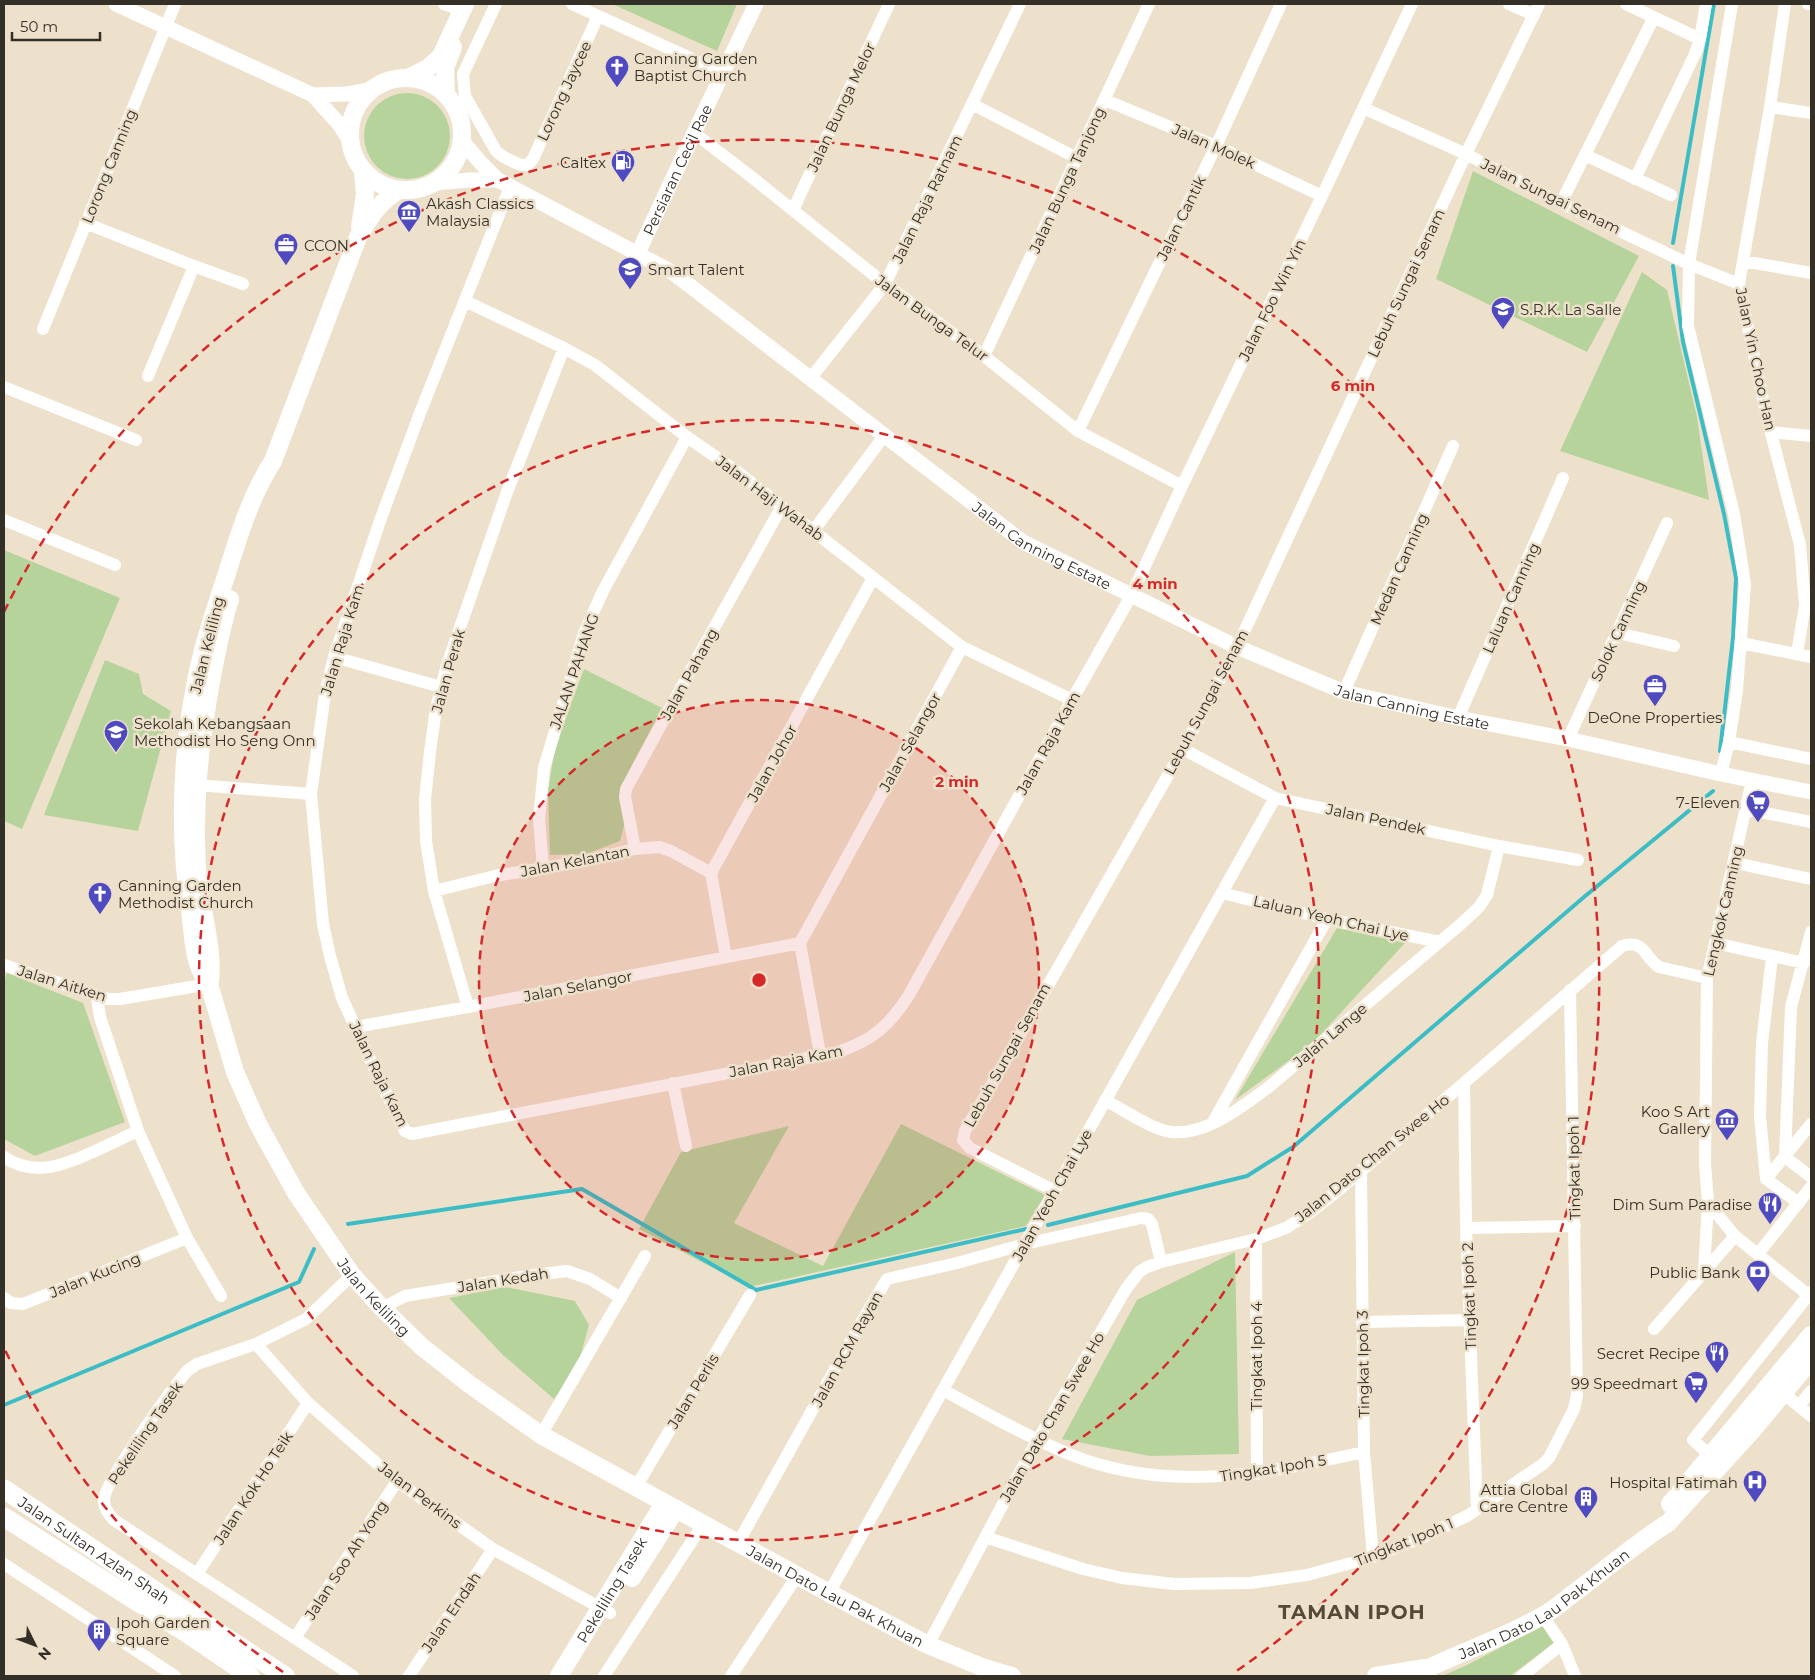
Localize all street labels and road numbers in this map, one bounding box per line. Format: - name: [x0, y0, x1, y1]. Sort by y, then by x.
- street label: Lorong Jaycee: [533, 38, 595, 144]
- street label: Jalan Bunga Melor: [802, 39, 879, 176]
- street label: Persiaran Cecil Rae: [638, 101, 716, 238]
- street label: Jalan Bunga Tanjong: [1024, 104, 1109, 257]
- street label: Lorong Canning: [77, 106, 141, 226]
- street label: Jalan Molek: [1169, 119, 1259, 173]
- street label: Jalan Raja Ratnam: [887, 132, 966, 267]
- street label: Jalan Sungai Senam: [1477, 153, 1624, 238]
- street label: Jalan Cantik: [1152, 173, 1210, 264]
- street label: Lebuh Sungai Senam: [1363, 206, 1449, 360]
- street label: Jalan Foo Win Yin: [1234, 236, 1310, 365]
- street label: Jalan Bunga Telur: [871, 270, 992, 365]
- street label: Jalan Yin Choo Han: [1731, 285, 1780, 432]
- street label: Jalan Haji Wahab: [711, 451, 828, 545]
- street label: Jalan Canning Estate: [968, 497, 1115, 593]
- street label: Medan Canning: [1366, 510, 1432, 628]
- street label: Laluan Canning: [1478, 540, 1544, 656]
- street label: Solok Canning: [1586, 578, 1650, 684]
- street label: Jalan Raja Kam: [316, 582, 368, 699]
- street label: Jalan Keliling: [186, 595, 228, 696]
- street label: JALAN PAHANG: [545, 611, 603, 732]
- street label: Jalan Pahang: [655, 625, 722, 724]
- street label: Lebuh Sungai Senam: [1160, 626, 1252, 778]
- street label: Jalan Perak: [427, 627, 469, 716]
- street label: Jalan Canning Estate: [1331, 679, 1491, 733]
- street label: Jalan Raja Kam: [1011, 688, 1084, 799]
- street label: Jalan Selangor: [874, 689, 945, 796]
- street label: Jalan Johor: [742, 721, 801, 806]
- street label: Jalan Pendek: [1323, 799, 1428, 839]
- street label: Jalan Kelantan: [518, 841, 631, 881]
- street label: Lengkok Canning: [1699, 844, 1747, 978]
- street label: Laluan Yeoh Chai Lye: [1251, 891, 1411, 945]
- street label: Jalan Aitken: [14, 960, 109, 1006]
- street label: Jalan Selangor: [521, 966, 634, 1006]
- street label: Lebuh Sungai Senam: [959, 980, 1055, 1130]
- street label: Jalan Lange: [1288, 999, 1371, 1072]
- street label: Jalan Raja Kam: [345, 1017, 413, 1130]
- street label: Jalan Raja Kam: [727, 1041, 844, 1081]
- street label: Jalan Dato Chan Swee Ho: [1290, 1090, 1453, 1227]
- street label: Tingkat Ipoh 1: [1564, 1116, 1584, 1220]
- street label: Jalan Yeoh Chai Lye: [1007, 1126, 1096, 1265]
- street label: Tingkat Ipoh 2: [1458, 1242, 1480, 1350]
- street label: Jalan Kucing: [46, 1248, 143, 1302]
- street label: Jalan Keliling: [333, 1253, 414, 1340]
- street label: Jalan Kedah: [455, 1263, 550, 1297]
- street label: Jalan RCM Rayan: [807, 1288, 887, 1411]
- street label: Tingkat Ipoh 4: [1247, 1301, 1266, 1410]
- street label: Tingkat Ipoh 3: [1353, 1310, 1373, 1418]
- street label: Jalan Dato Chan Swee Ho: [995, 1329, 1109, 1506]
- street label: Jalan Perlis: [663, 1350, 723, 1433]
- street label: Pekeliling Tasek: [104, 1378, 187, 1488]
- street label: Jalan Kok Ho Teik: [209, 1428, 297, 1549]
- street label: Tingkat Ipoh 5: [1218, 1450, 1328, 1486]
- street label: Jalan Perkins: [374, 1457, 465, 1532]
- street label: Jalan Sultan Azlan Shah: [14, 1491, 174, 1608]
- street label: Jalan Soo Ah Yong: [300, 1497, 392, 1624]
- street label: Tingkat Ipoh 1: [1352, 1514, 1456, 1570]
- street label: Pekeliling Tasek: [572, 1533, 651, 1646]
- street label: Jalan Dato Lau Pak Khuan: [743, 1540, 927, 1651]
- street label: Jalan Dato Lau Pak Khuan: [1455, 1544, 1633, 1663]
- street label: Jalan Endah: [417, 1568, 485, 1657]

